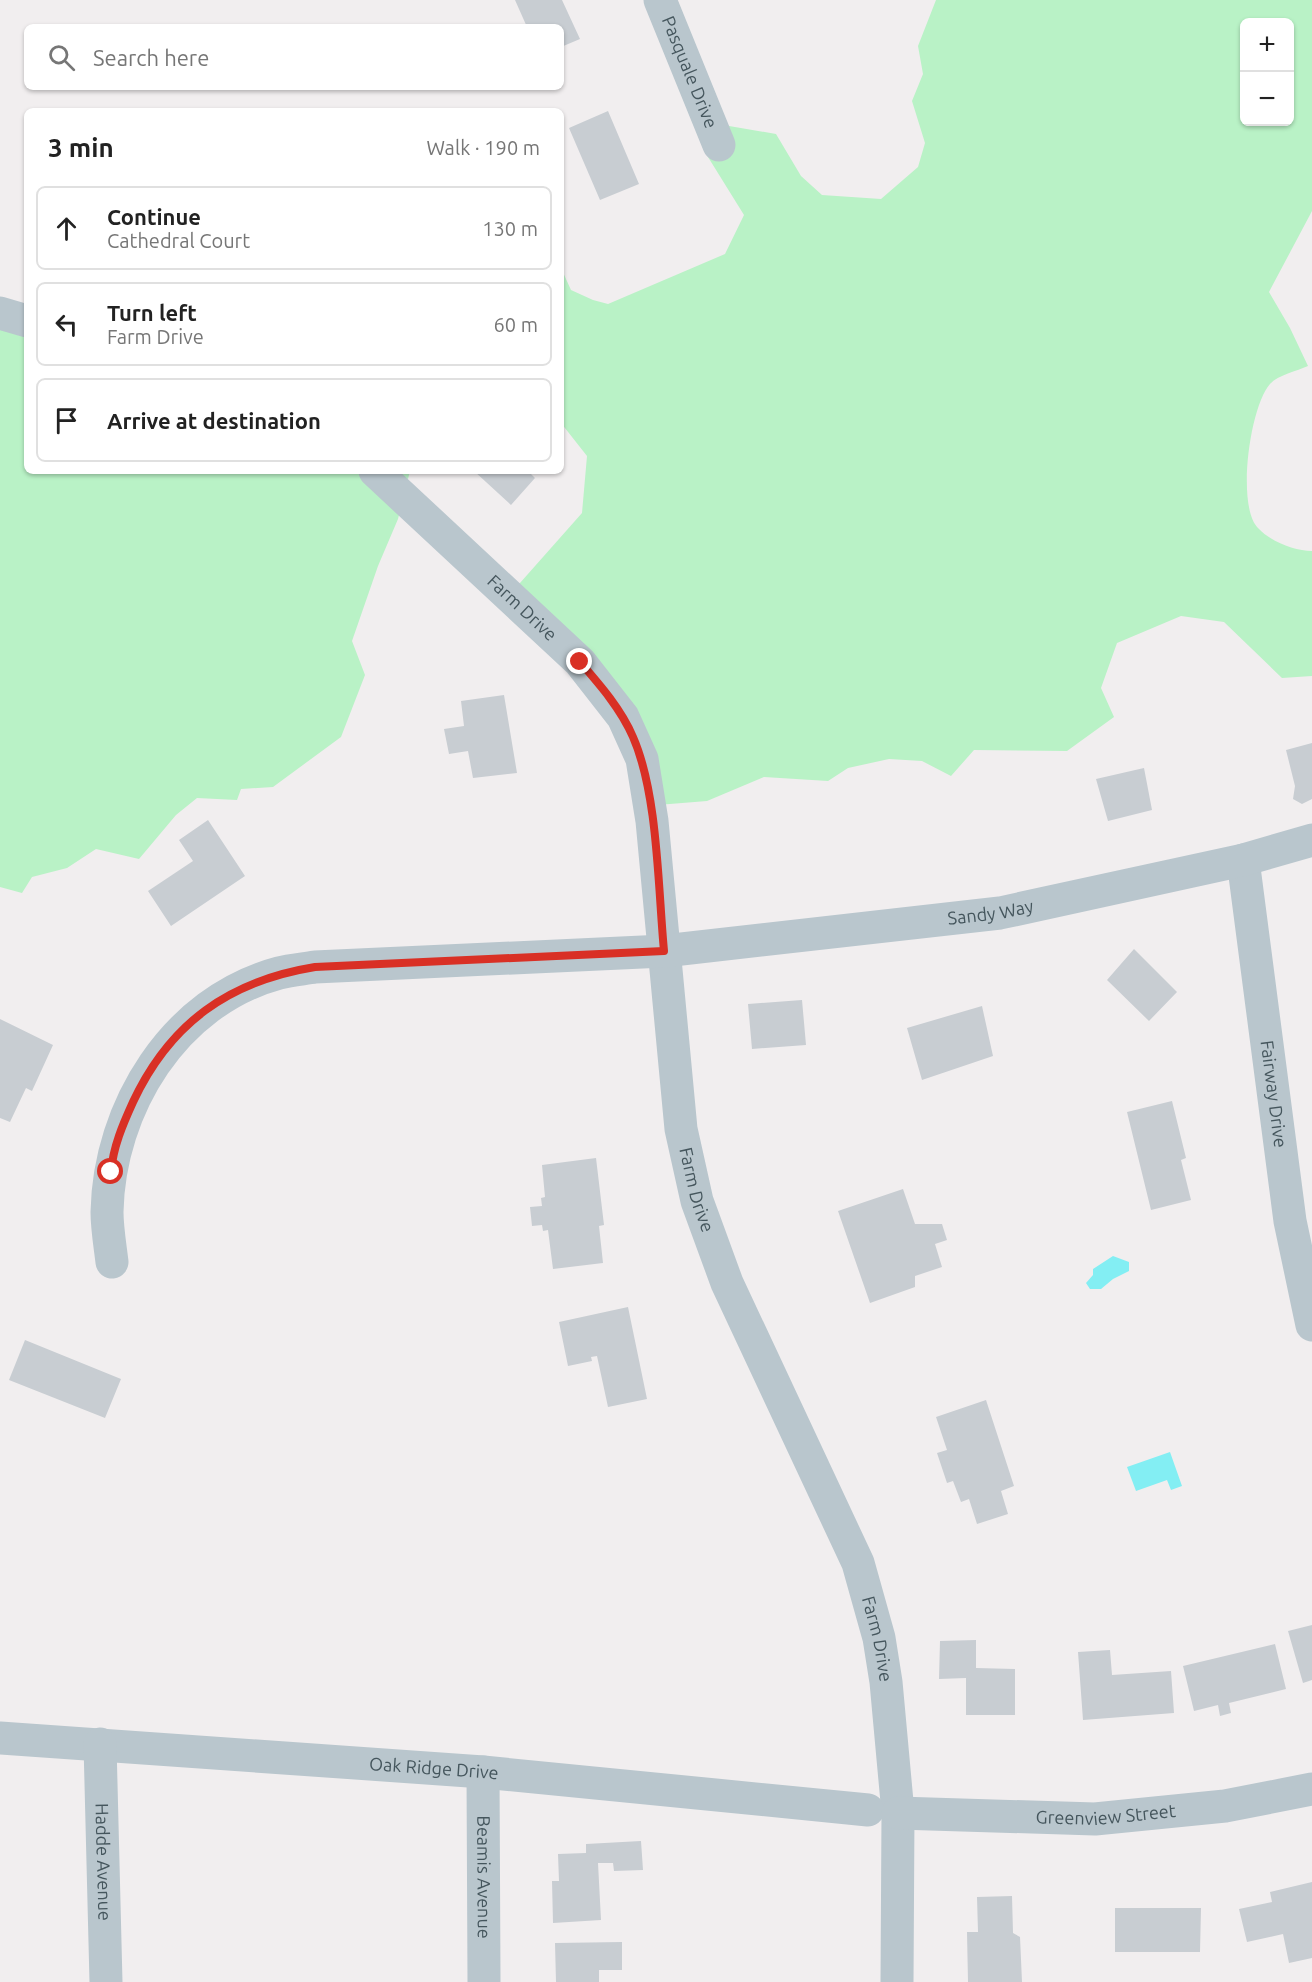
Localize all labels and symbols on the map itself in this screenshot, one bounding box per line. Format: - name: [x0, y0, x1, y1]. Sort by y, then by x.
- street label: Pasquale Drive: [659, 13, 722, 131]
- street label: Farm Drive: [484, 570, 561, 644]
- route end: [566, 648, 592, 674]
- street label: Sandy Way: [946, 895, 1035, 928]
- street label: Fairway Drive: [1258, 1039, 1291, 1149]
- street label: Farm Drive: [676, 1145, 719, 1235]
- route start: [97, 1158, 123, 1184]
- street label: Farm Drive: [859, 1594, 897, 1683]
- street label: Oak Ridge Drive: [369, 1753, 500, 1782]
- street label: Greenview Street: [1035, 1800, 1177, 1828]
- street label: Hadde Avenue: [92, 1803, 115, 1921]
- street label: Beamis Avenue: [474, 1815, 495, 1939]

